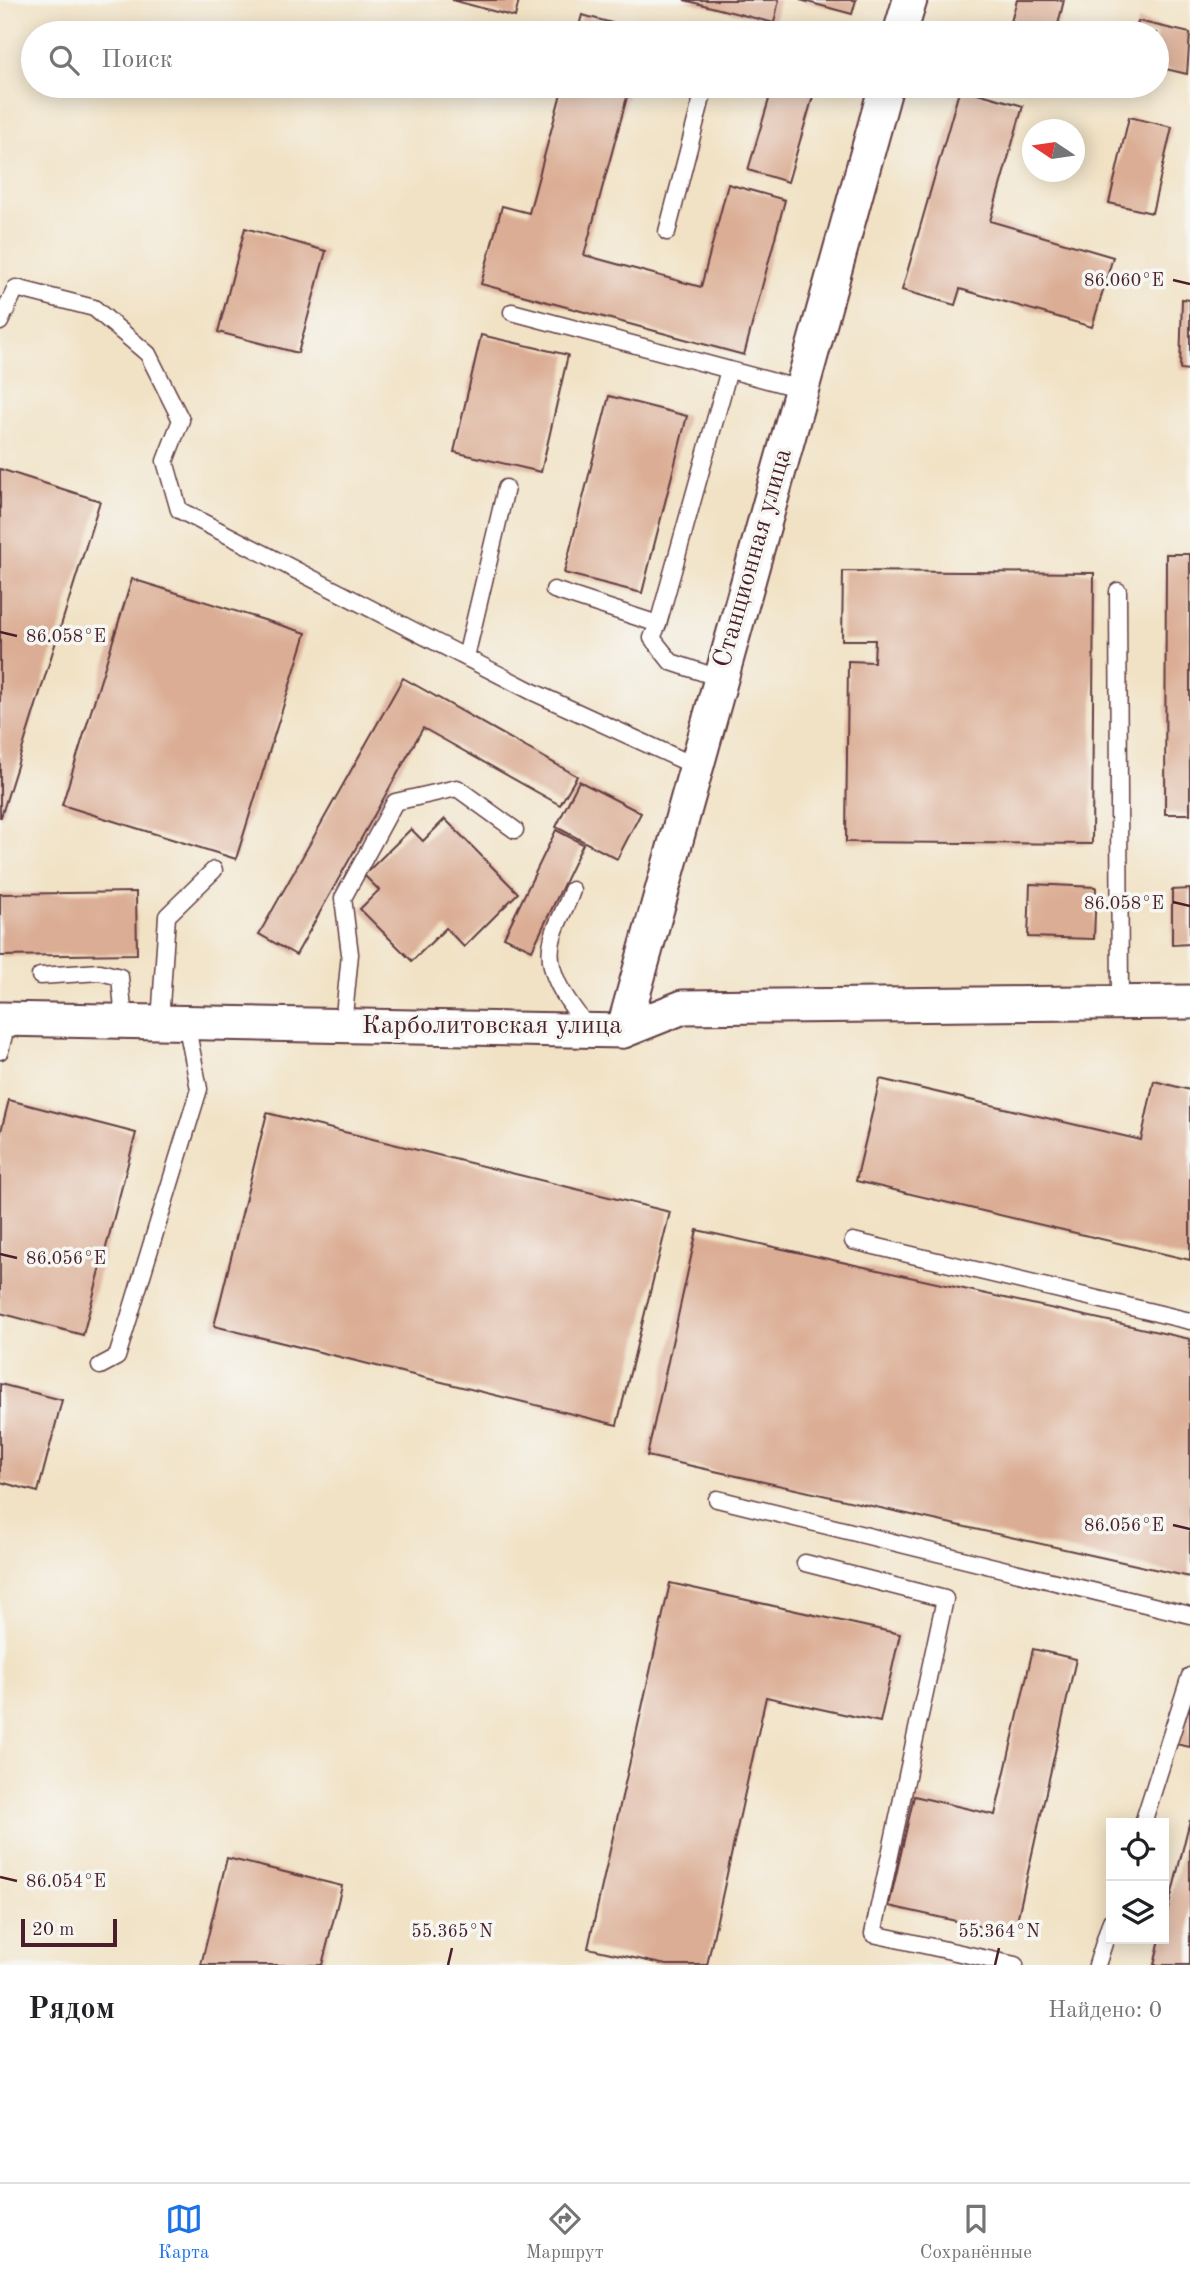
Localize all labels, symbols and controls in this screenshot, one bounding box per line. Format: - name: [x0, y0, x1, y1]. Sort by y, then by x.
- search box: [21, 21, 1169, 98]
- icon: search: [45, 41, 83, 79]
- text: Поиск: [101, 47, 173, 73]
- north arrow: [1022, 119, 1085, 182]
- text: 86.060°E: [1084, 272, 1164, 290]
- street label: Станционная улица: [709, 445, 797, 670]
- text: 86.058°E: [26, 628, 106, 646]
- text: 86.058°E: [1084, 895, 1164, 913]
- street label: Карболитовская улица: [362, 1013, 622, 1039]
- text: 86.056°E: [26, 1250, 106, 1268]
- text: 86.056°E: [1084, 1517, 1164, 1535]
- map controls: [1106, 1818, 1169, 1944]
- button: locate: [1106, 1818, 1169, 1881]
- text: 86.054°E: [26, 1873, 106, 1891]
- button: layers: [1106, 1881, 1169, 1944]
- scale bar: [21, 1916, 117, 1948]
- text: 20 m: [32, 1921, 74, 1940]
- text: 55.365°N: [411, 1923, 493, 1941]
- text: 55.364°N: [958, 1923, 1040, 1941]
- text: Рядом: [28, 1995, 115, 2025]
- text: Найдено: 0: [1048, 1999, 1162, 2022]
- tab: Карта: [158, 2200, 209, 2265]
- tab: Маршрут: [526, 2200, 604, 2265]
- tab: Сохранённые: [920, 2200, 1032, 2265]

